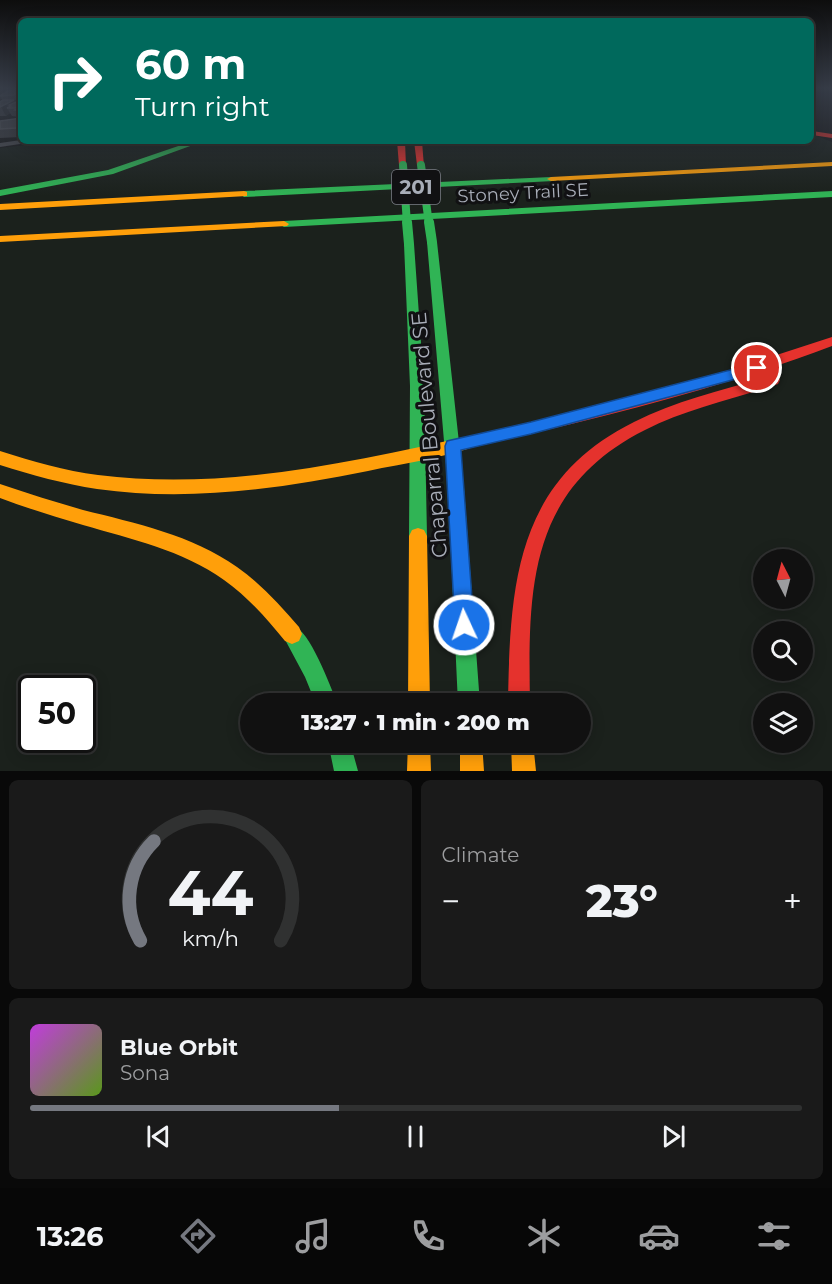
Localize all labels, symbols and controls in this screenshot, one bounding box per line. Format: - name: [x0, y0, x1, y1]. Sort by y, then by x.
- text: 60 m: [135, 38, 246, 90]
- icon: right: [36, 42, 114, 120]
- text: Turn right: [135, 90, 270, 123]
- road number: 201: [392, 170, 440, 204]
- street label: Stoney Trail SE: [457, 179, 589, 207]
- street label: Chaparral Boulevard SE: [406, 311, 452, 559]
- pin: [731, 342, 782, 393]
- icon: arrive: [740, 351, 773, 384]
- north arrow: [753, 549, 813, 609]
- map controls: [753, 549, 813, 753]
- position arrow: [432, 593, 496, 657]
- button: search: [753, 621, 813, 681]
- speed limit sign: 50: [18, 675, 96, 753]
- button: layers: [753, 693, 813, 753]
- text: 13:27 · 1 min · 200 m: [301, 709, 530, 736]
- text: Climate: [442, 843, 519, 867]
- text: 44: [167, 855, 253, 931]
- text: 23°: [586, 873, 658, 928]
- text: −: [442, 881, 460, 921]
- text: +: [783, 881, 802, 921]
- text: km/h: [182, 926, 239, 952]
- text: Blue Orbit: [120, 1034, 238, 1061]
- text: Sona: [120, 1061, 170, 1085]
- icon: previous: [142, 1120, 175, 1153]
- icon: pause: [399, 1120, 432, 1153]
- icon: next: [657, 1120, 690, 1153]
- icon: directions: [177, 1215, 219, 1257]
- icon: music: [292, 1215, 334, 1257]
- icon: phone: [407, 1215, 449, 1257]
- icon: climate: [523, 1215, 565, 1257]
- icon: car: [638, 1215, 680, 1257]
- icon: filters: [753, 1215, 795, 1257]
- text: 13:26: [37, 1220, 103, 1253]

